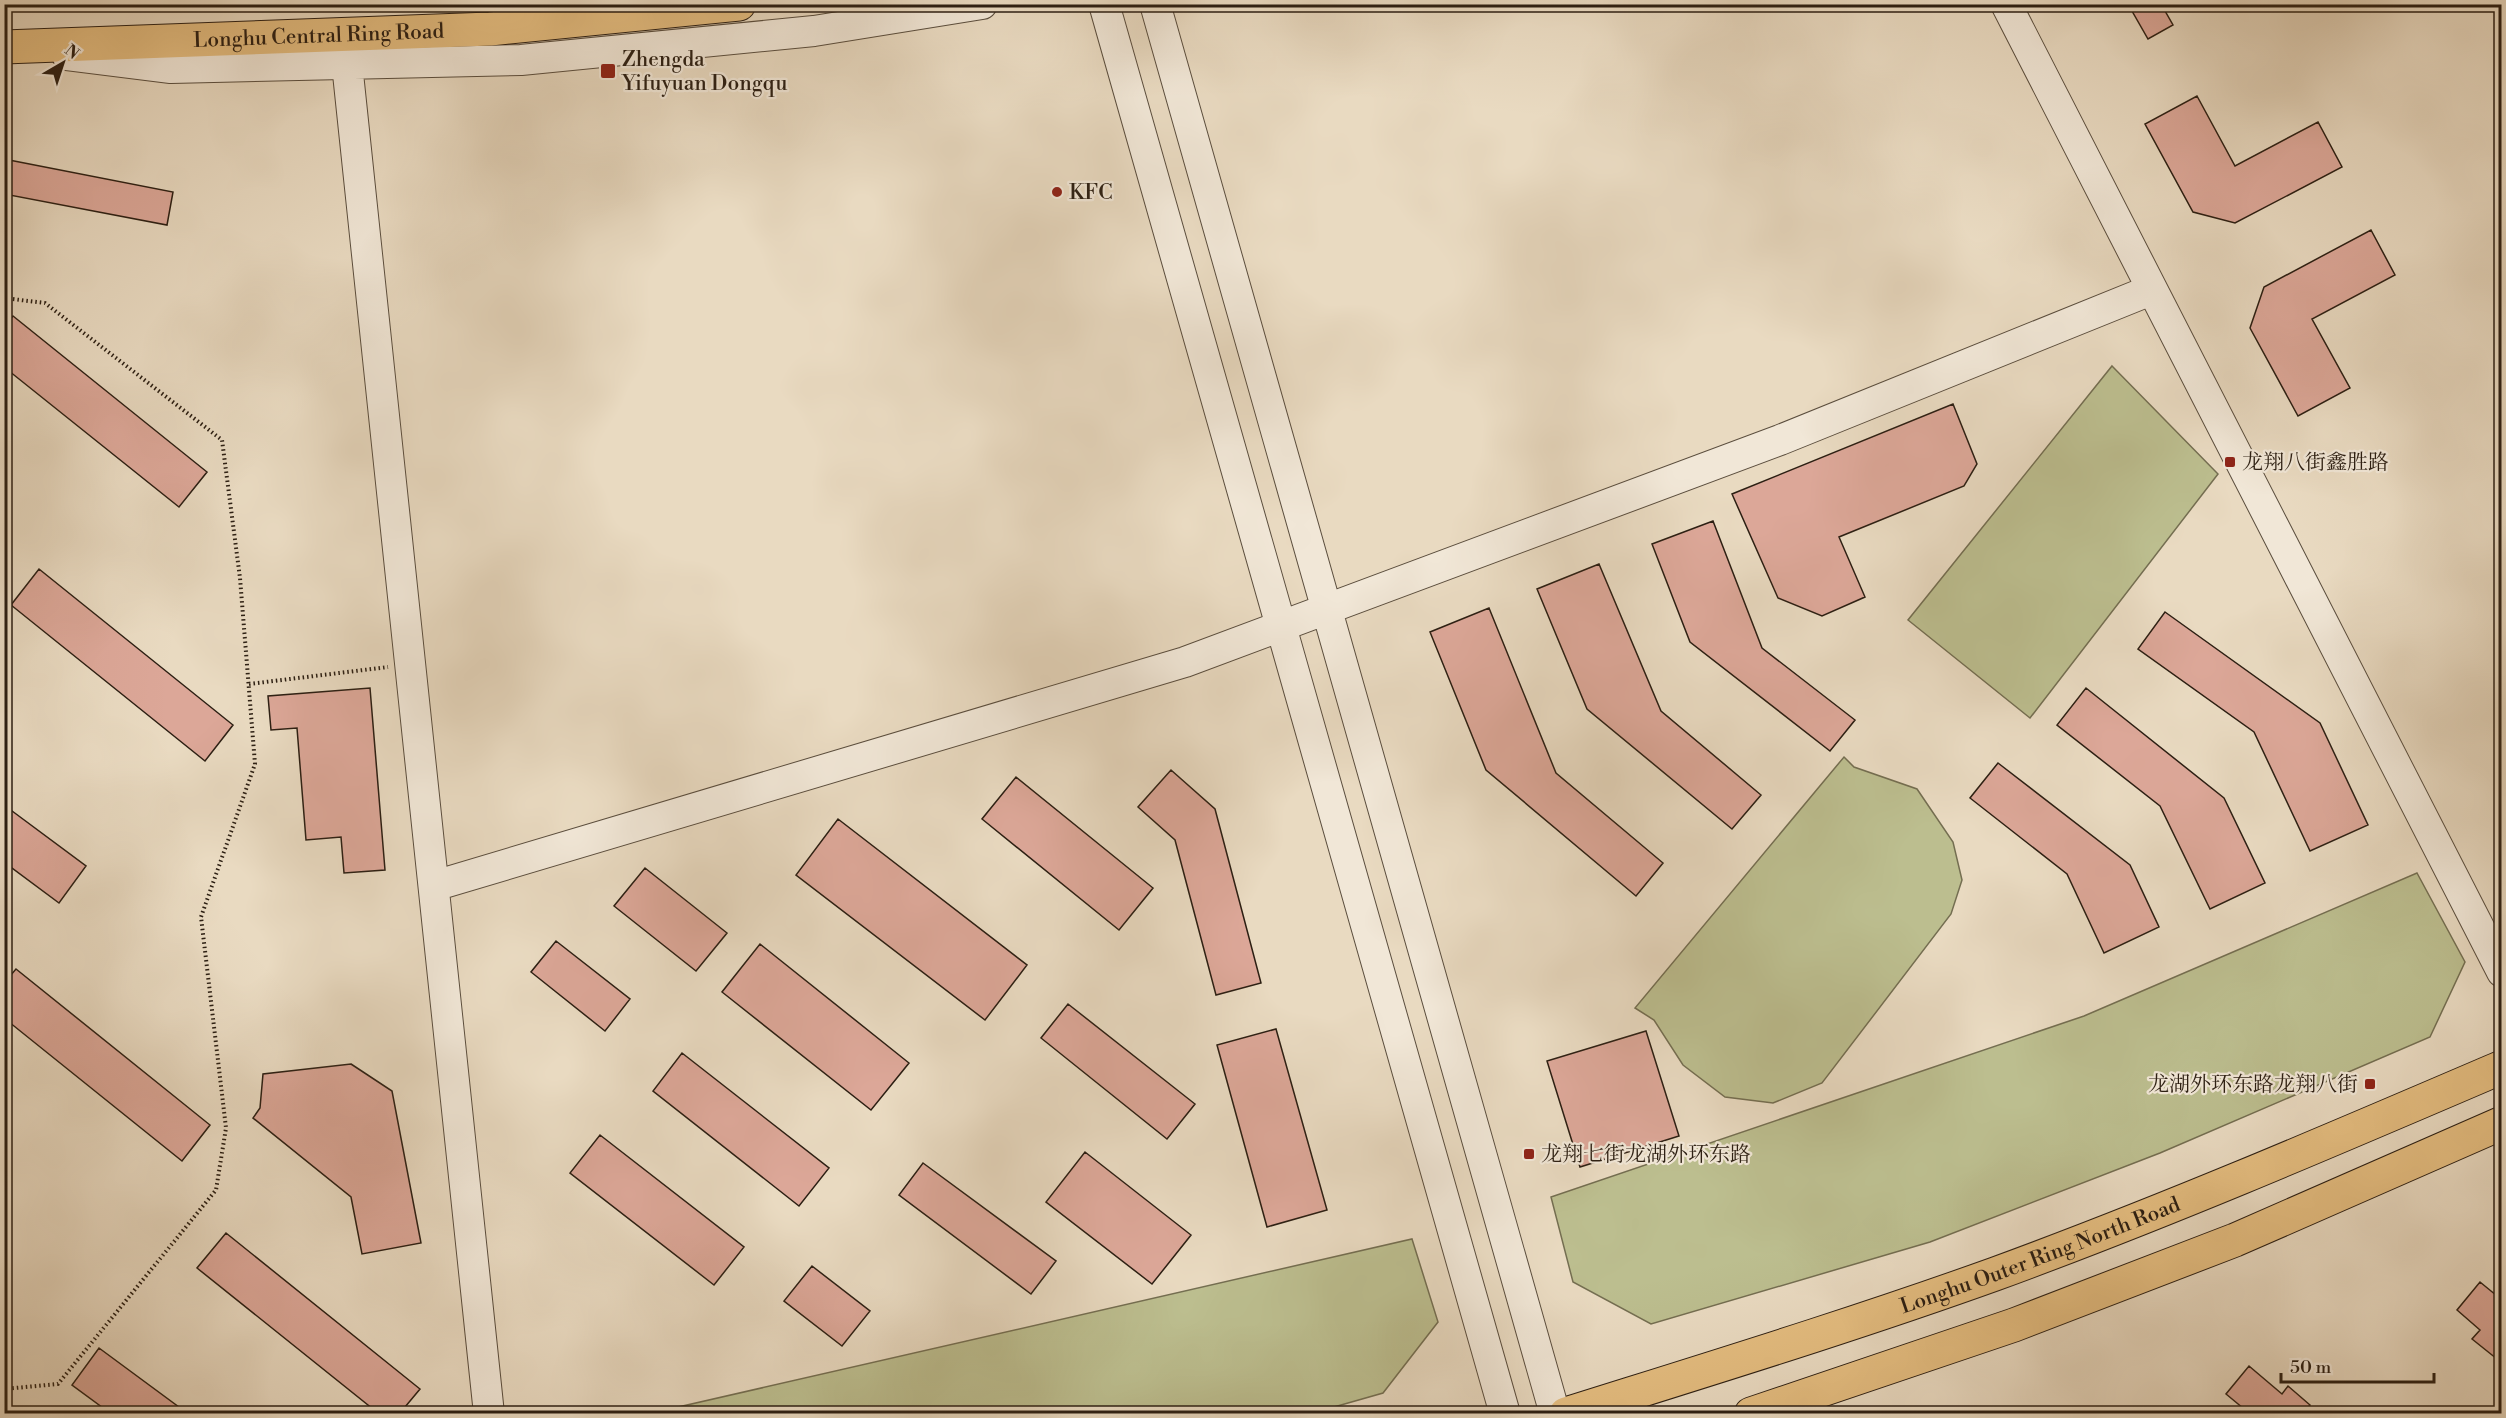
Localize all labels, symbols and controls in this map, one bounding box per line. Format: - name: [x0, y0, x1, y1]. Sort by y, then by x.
- street label: Longhu Central Ring Road: [193, 19, 445, 54]
- north arrow: [33, 33, 93, 93]
- text: N: [61, 40, 83, 64]
- place label: Zhengda Yifuyuan Dongqu: [621, 47, 788, 97]
- marker: Zhengda Yifuyuan Dongqu: [599, 62, 617, 80]
- place label: KFC: [1069, 180, 1113, 206]
- marker: KFC: [1050, 185, 1064, 199]
- place label: 龙翔八街鑫胜路: [2242, 450, 2389, 476]
- marker: 龙翔八街鑫胜路: [2223, 455, 2237, 469]
- place label: 龙湖外环东路龙翔八街: [2148, 1072, 2358, 1098]
- marker: 龙湖外环东路龙翔八街: [2363, 1077, 2377, 1091]
- place label: 龙翔七街龙湖外环东路: [1541, 1142, 1751, 1168]
- marker: 龙翔七街龙湖外环东路: [1522, 1147, 1536, 1161]
- street label: Longhu Outer Ring North Road: [1897, 1192, 2184, 1320]
- scale bar: [2281, 1346, 2434, 1384]
- text: 50 m: [2290, 1356, 2332, 1379]

